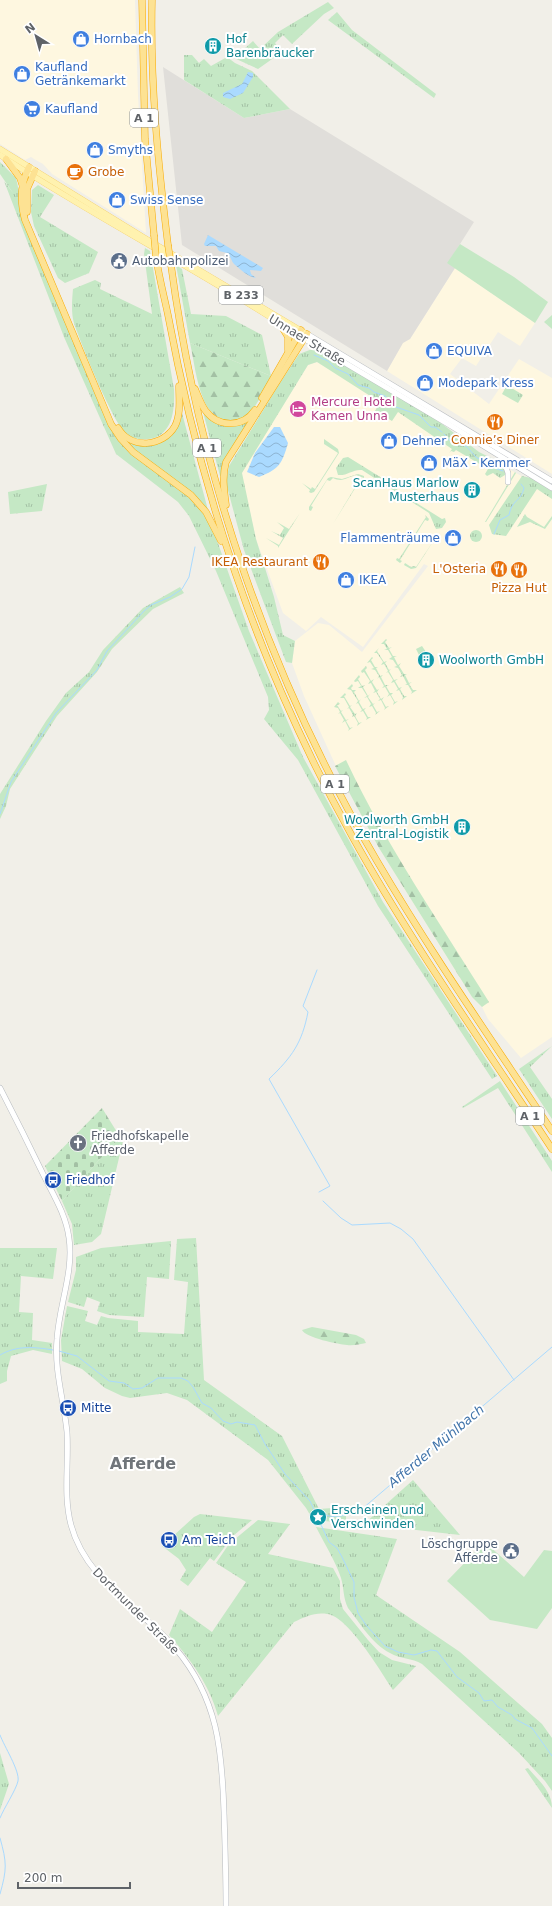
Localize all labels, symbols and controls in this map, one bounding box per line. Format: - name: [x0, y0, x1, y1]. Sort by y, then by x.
- north arrow: [16, 16, 56, 56]
- text: N: [23, 20, 38, 36]
- shop icon: Hornbach: [71, 29, 91, 49]
- place label: Hornbach: [94, 32, 152, 46]
- place label: Hof Barenbräucker: [226, 32, 314, 60]
- building icon: Hof Barenbräucker: [203, 36, 223, 56]
- place label: Kaufland Getränkemarkt: [35, 60, 126, 88]
- shop icon: Kaufland Getränkemarkt: [12, 64, 32, 84]
- supermarket icon: Kaufland: [22, 99, 42, 119]
- place label: Kaufland: [45, 102, 98, 116]
- road number: A 1: [130, 109, 158, 127]
- shop icon: Smyths: [85, 140, 105, 160]
- place label: Smyths: [108, 143, 153, 157]
- cafe icon: Grobe: [65, 162, 85, 182]
- place label: Grobe: [88, 165, 124, 179]
- shop icon: Swiss Sense: [107, 190, 127, 210]
- place label: Swiss Sense: [130, 193, 203, 207]
- public building icon: Autobahnpolizei: [109, 251, 129, 271]
- place label: Autobahnpolizei: [132, 254, 229, 268]
- road number: B 233: [219, 286, 263, 304]
- street label: Unnaer Straße: [266, 312, 348, 368]
- shop icon: EQUIVA: [424, 341, 444, 361]
- place label: EQUIVA: [447, 344, 493, 358]
- shop icon: Modepark Kress: [415, 373, 435, 393]
- place label: Modepark Kress: [438, 376, 534, 390]
- place label: Mercure Hotel Kamen Unna: [311, 395, 395, 423]
- hotel icon: Mercure Hotel Kamen Unna: [288, 399, 308, 419]
- restaurant icon: Connie’s Diner: [485, 412, 505, 432]
- shop icon: Dehner: [379, 431, 399, 451]
- place label: Connie’s Diner: [451, 433, 539, 447]
- place label: Dehner: [402, 434, 446, 448]
- road number: A 1: [193, 439, 221, 457]
- shop icon: MäX - Kemmer: [419, 453, 439, 473]
- place label: MäX - Kemmer: [442, 456, 530, 470]
- place label: ScanHaus Marlow Musterhaus: [353, 476, 459, 504]
- building icon: ScanHaus Marlow Musterhaus: [462, 480, 482, 500]
- shop icon: Flammenträume: [443, 528, 463, 548]
- place label: Flammenträume: [340, 531, 440, 545]
- restaurant icon: IKEA Restaurant: [311, 552, 331, 572]
- place label: IKEA Restaurant: [211, 555, 308, 569]
- restaurant icon: L'Osteria: [489, 559, 509, 579]
- restaurant icon: Pizza Hut: [509, 560, 529, 580]
- place label: L'Osteria: [433, 562, 486, 576]
- shop icon: IKEA: [336, 570, 356, 590]
- place label: IKEA: [359, 573, 387, 587]
- place label: Pizza Hut: [491, 581, 547, 595]
- building icon: Woolworth GmbH: [416, 650, 436, 670]
- place label: Woolworth GmbH: [439, 653, 544, 667]
- road number: A 1: [321, 775, 349, 793]
- place label: Woolworth GmbH Zentral-Logistik: [344, 813, 449, 841]
- building icon: Woolworth GmbH Zentral-Logistik: [452, 817, 472, 837]
- road number: A 1: [516, 1107, 544, 1125]
- place label: Friedhofskapelle Afferde: [91, 1129, 189, 1157]
- church icon: Friedhofskapelle Afferde: [68, 1133, 88, 1153]
- bus stop icon: Friedhof: [43, 1170, 63, 1190]
- place label: Friedhof: [66, 1173, 115, 1187]
- bus stop icon: Mitte: [58, 1398, 78, 1418]
- place label: Mitte: [81, 1401, 111, 1415]
- water label: Afferder Mühlbach: [384, 1402, 487, 1491]
- district label: Afferde: [110, 1454, 176, 1473]
- place label: Erscheinen und Verschwinden: [331, 1503, 424, 1531]
- place icon: Erscheinen und Verschwinden: [308, 1507, 328, 1527]
- bus stop icon: Am Teich: [159, 1530, 179, 1550]
- place label: Am Teich: [182, 1533, 236, 1547]
- place label: Löschgruppe Afferde: [421, 1537, 498, 1565]
- public building icon: Löschgruppe Afferde: [501, 1541, 521, 1561]
- street label: Dortmunder Straße: [90, 1565, 182, 1657]
- scale bar: [18, 1864, 130, 1890]
- text: 200 m: [24, 1871, 62, 1885]

